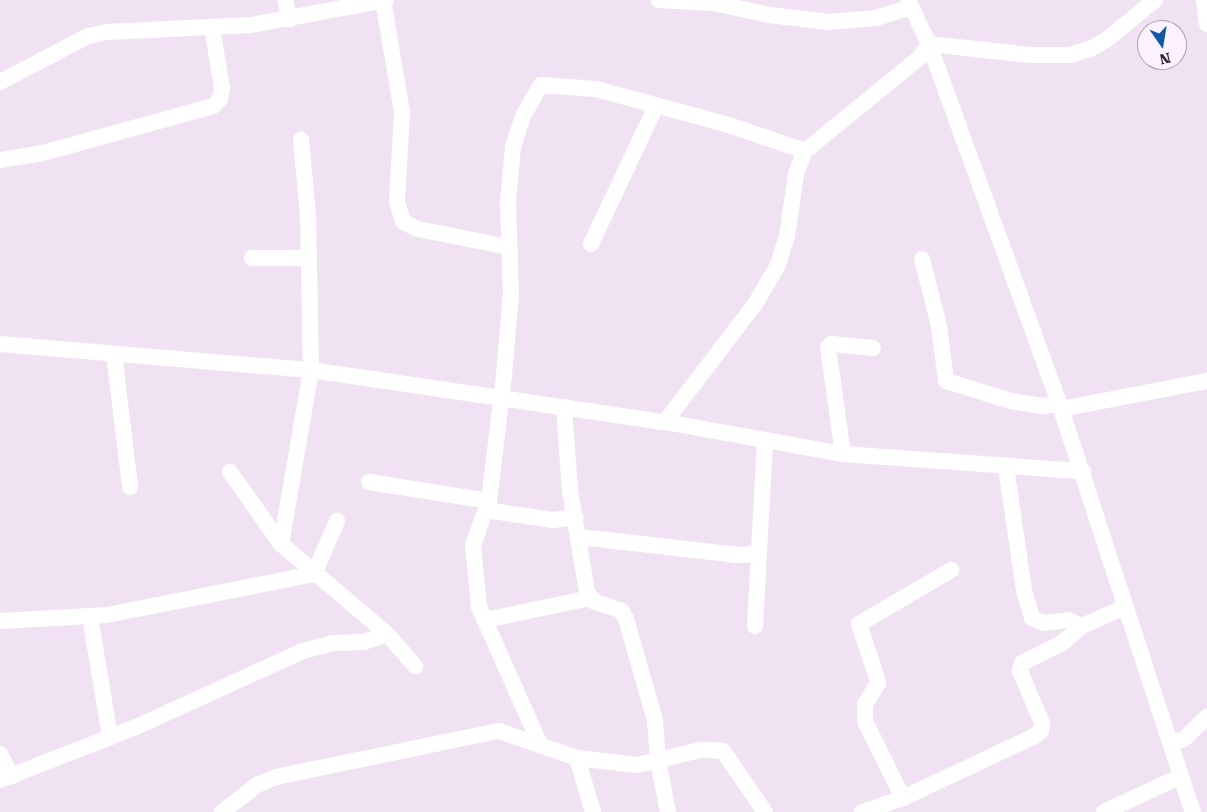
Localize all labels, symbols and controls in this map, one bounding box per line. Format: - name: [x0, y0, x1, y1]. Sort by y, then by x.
- north arrow: [1137, 20, 1187, 70]
- text: N: [1158, 50, 1172, 68]

